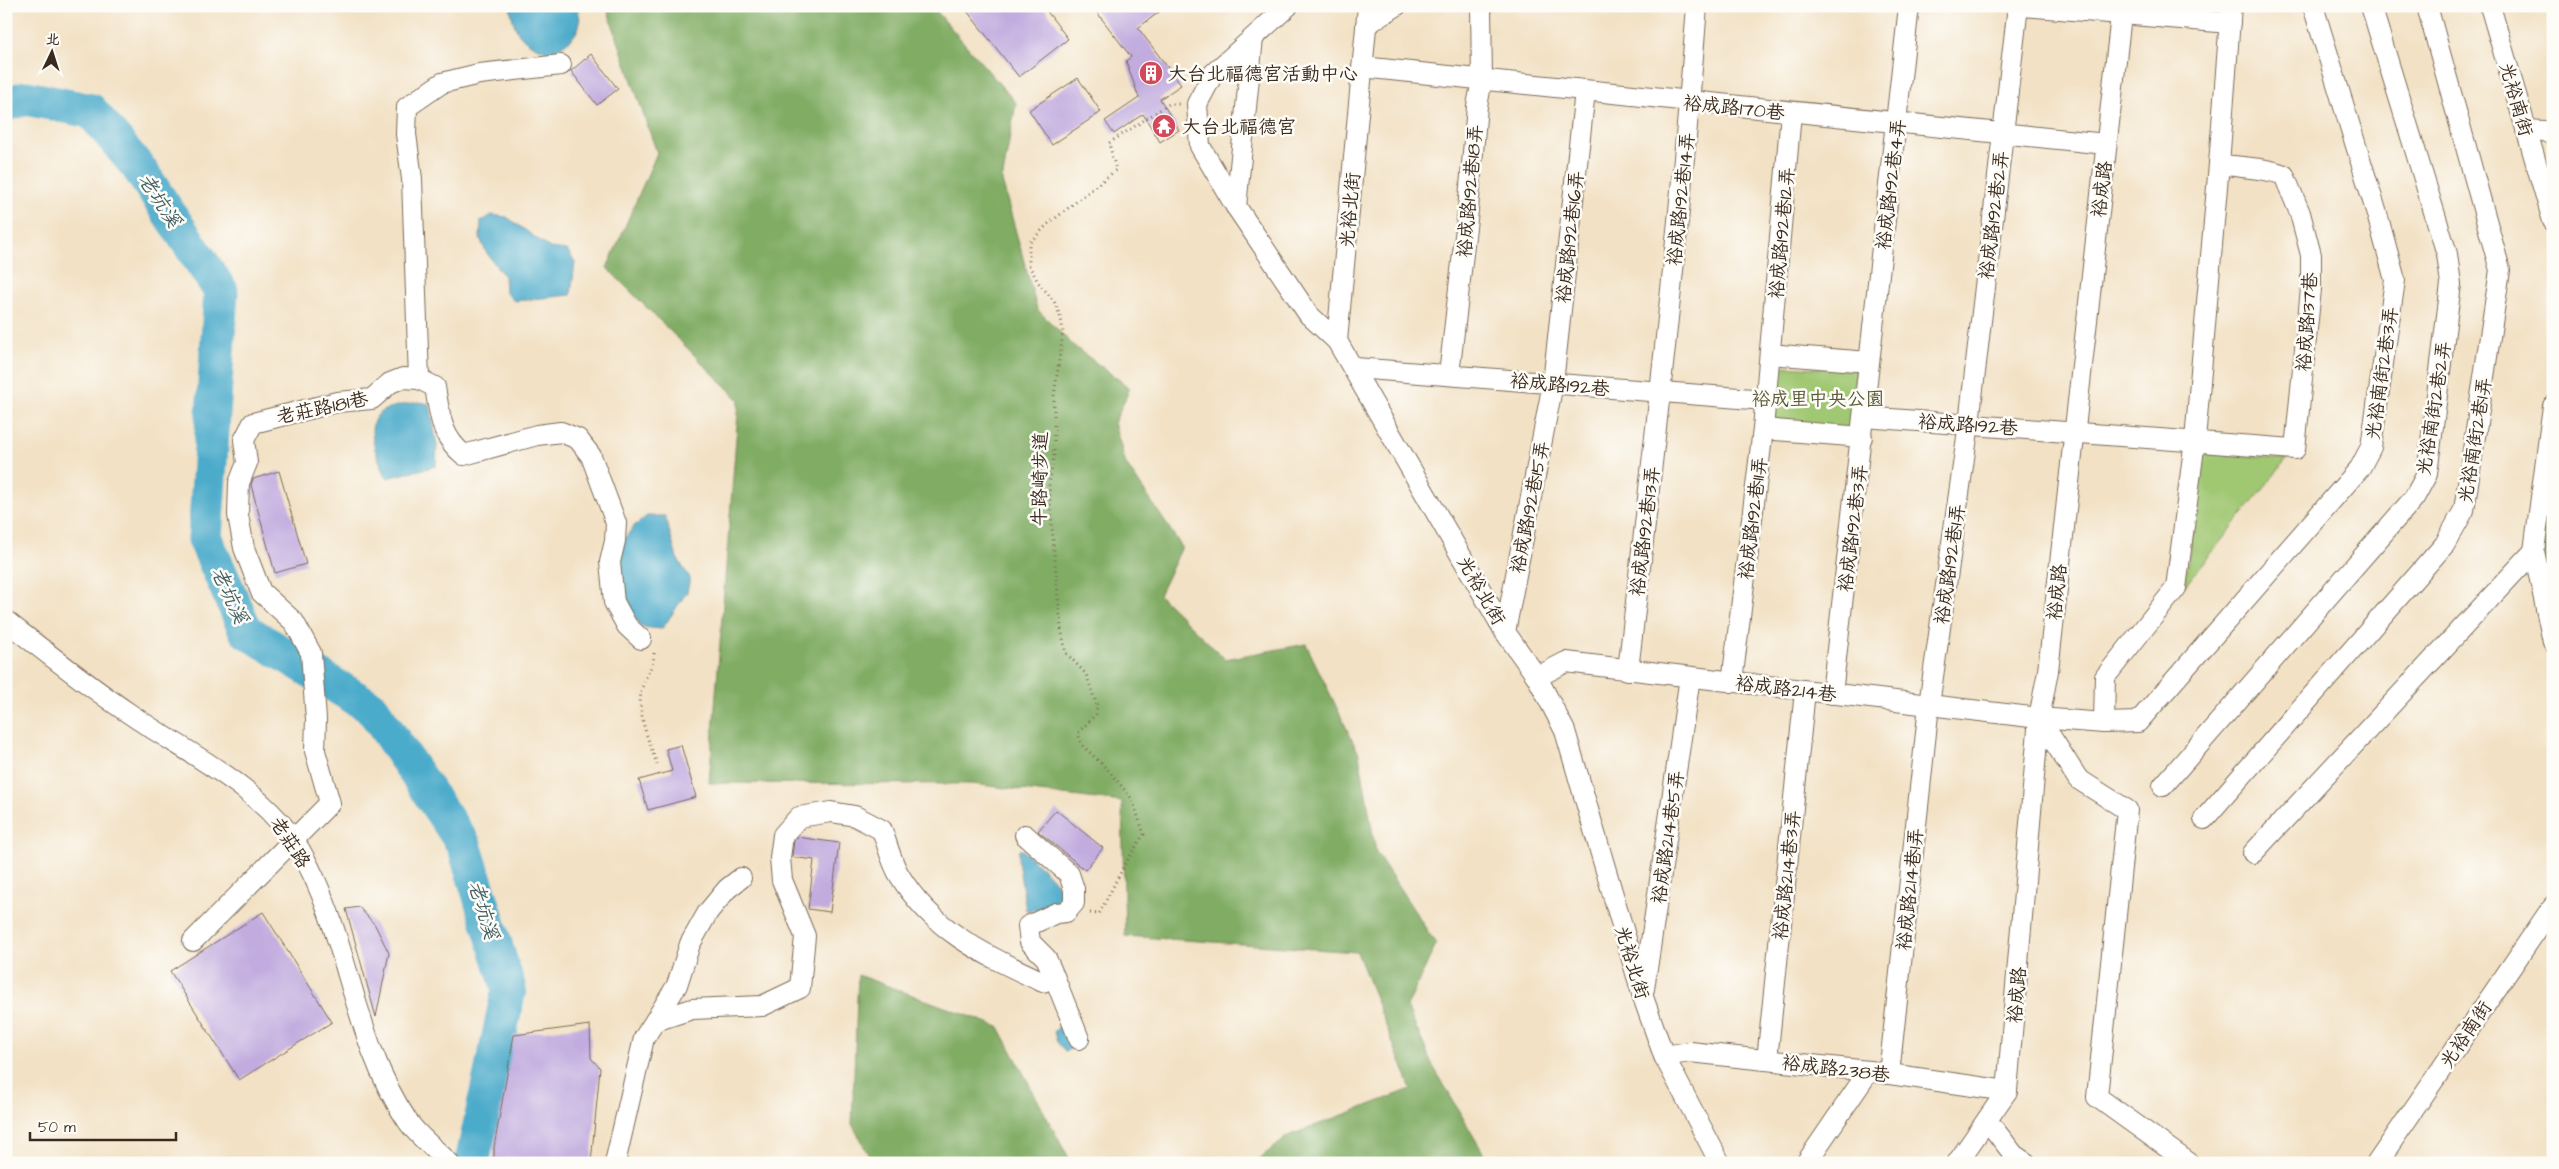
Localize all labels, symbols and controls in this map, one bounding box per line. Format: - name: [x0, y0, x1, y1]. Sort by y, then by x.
- north arrow: [28, 28, 78, 78]
- text: 北: [45, 30, 61, 50]
- street label: 光裕南街: [2492, 59, 2539, 140]
- building icon: 大台北福德宮活動中心: [1138, 60, 1164, 86]
- place label: 大台北福德宮活動中心: [1168, 61, 1358, 88]
- street label: 裕成路170巷: [1682, 90, 1786, 127]
- temple icon: 大台北福德宮: [1151, 113, 1177, 139]
- place label: 大台北福德宮: [1182, 114, 1296, 141]
- street label: 裕成路192巷4弄: [1870, 117, 1913, 251]
- street label: 裕成路192巷18弄: [1451, 123, 1490, 259]
- street label: 裕成路192巷14弄: [1661, 131, 1702, 267]
- street label: 裕成路192巷2弄: [1973, 149, 2016, 281]
- street label: 裕成路: [2086, 159, 2119, 219]
- street label: 裕成路192巷12弄: [1763, 166, 1802, 300]
- water label: 老坑溪: [131, 168, 188, 234]
- street label: 裕成路192巷16弄: [1550, 169, 1591, 305]
- street label: 光裕北街: [1334, 171, 1367, 249]
- street label: 裕成路137巷: [2291, 271, 2324, 373]
- street label: 光裕南街2巷3弄: [2360, 305, 2405, 442]
- street label: 光裕南街2巷2弄: [2411, 339, 2458, 477]
- street label: 裕成路192巷: [1509, 368, 1611, 403]
- street label: 光裕南街2巷1弄: [2452, 375, 2499, 505]
- street label: 老莊路181巷: [274, 386, 371, 431]
- park label: 裕成里中央公園: [1751, 386, 1885, 413]
- street label: 裕成路192巷: [1917, 409, 2019, 442]
- street label: 牛路崎步道: [1026, 431, 1055, 527]
- street label: 裕成路192巷15弄: [1504, 438, 1557, 576]
- street label: 裕成路192巷11弄: [1733, 455, 1774, 581]
- street label: 裕成路192巷3弄: [1832, 463, 1875, 594]
- street label: 裕成路192巷13弄: [1624, 464, 1667, 598]
- street label: 裕成路192巷1弄: [1929, 502, 1972, 626]
- street label: 光裕北街: [1450, 551, 1511, 630]
- water label: 老坑溪: [204, 562, 255, 629]
- street label: 裕成路: [2041, 562, 2074, 622]
- street label: 裕成路214巷: [1733, 670, 1838, 709]
- street label: 裕成路214巷5弄: [1646, 769, 1691, 906]
- street label: 裕成路214巷3弄: [1767, 809, 1808, 942]
- street label: 老莊路: [263, 812, 317, 874]
- street label: 裕成路214巷1弄: [1891, 826, 1930, 952]
- water label: 老坑溪: [461, 878, 505, 944]
- street label: 光裕北街: [1608, 922, 1656, 1003]
- street label: 裕成路: [2002, 966, 2033, 1025]
- street label: 光裕南街: [2434, 996, 2499, 1074]
- street label: 裕成路238巷: [1780, 1049, 1891, 1090]
- scale bar: [30, 1109, 176, 1141]
- text: 50 m: [38, 1117, 76, 1138]

